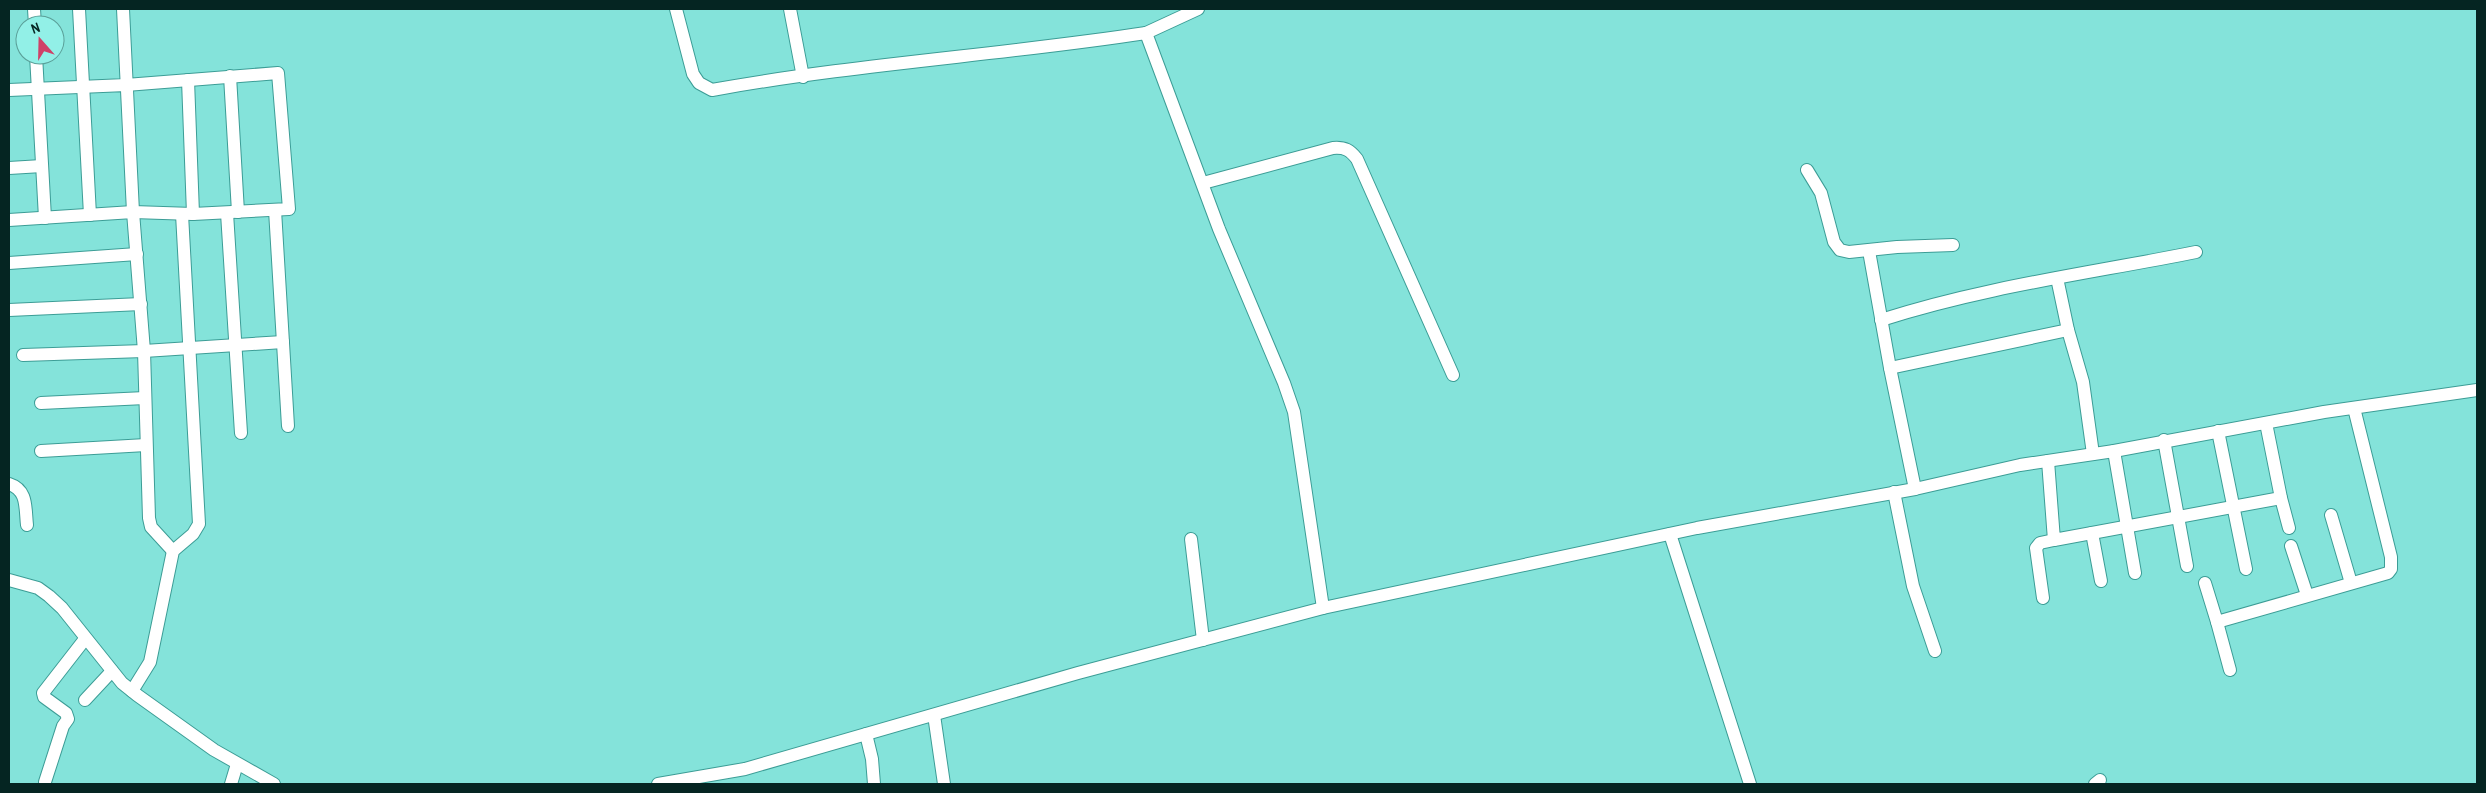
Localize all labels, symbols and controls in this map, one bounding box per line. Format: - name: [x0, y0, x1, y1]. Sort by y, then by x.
- north arrow: [15, 15, 65, 65]
- text: N: [29, 18, 43, 38]

